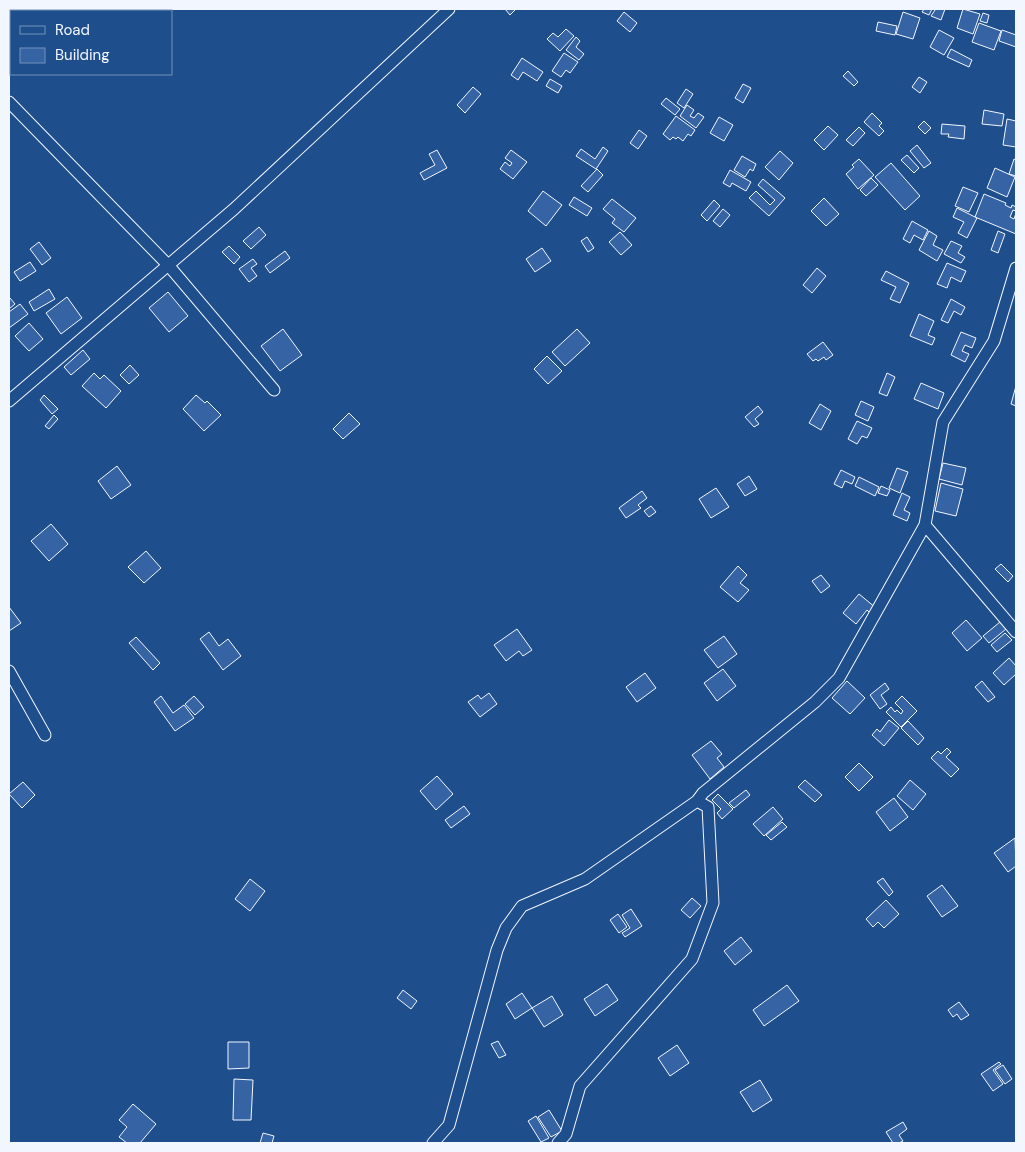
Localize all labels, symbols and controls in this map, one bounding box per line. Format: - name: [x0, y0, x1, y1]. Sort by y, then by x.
- legend: [10, 10, 172, 75]
- text: Road: [55, 20, 90, 40]
- text: Building: [55, 45, 110, 65]

